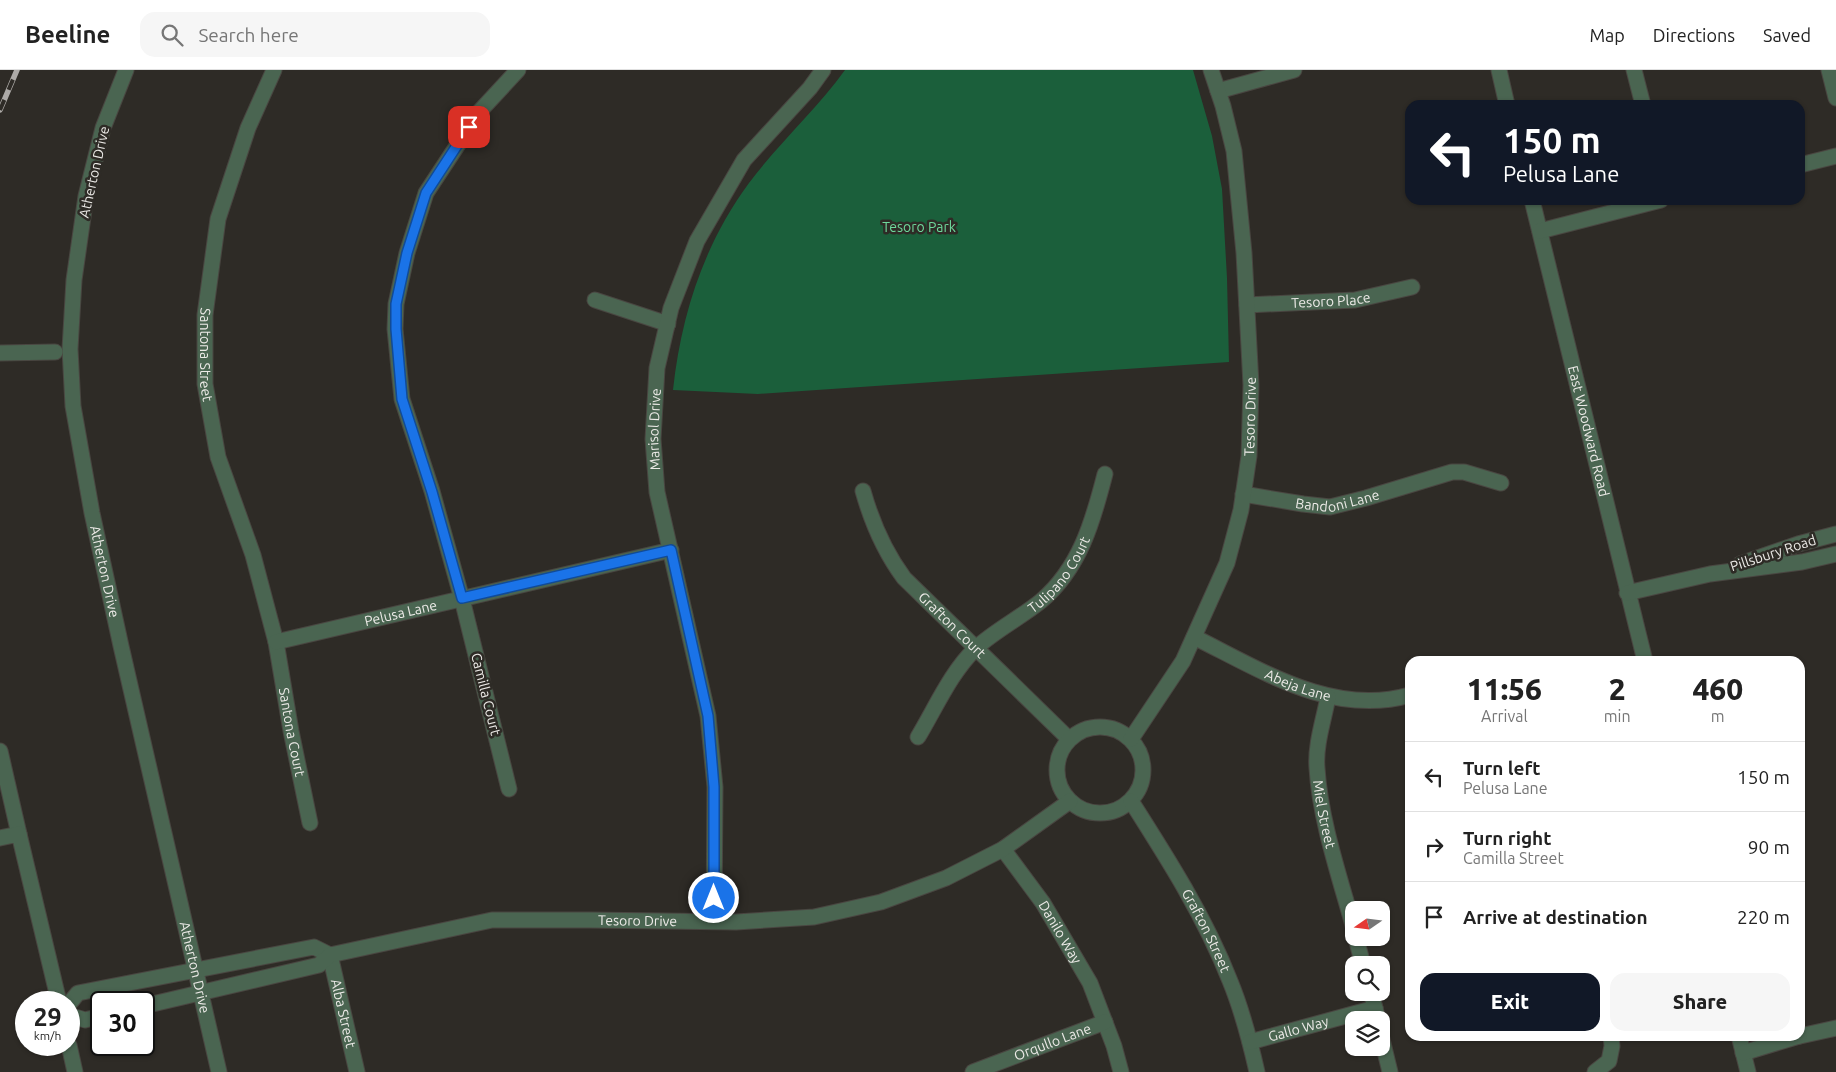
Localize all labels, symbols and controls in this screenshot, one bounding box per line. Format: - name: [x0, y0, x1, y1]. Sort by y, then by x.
- search box: [140, 12, 490, 57]
- text: Beeline: [25, 21, 110, 48]
- icon: search: [158, 21, 186, 49]
- text: Search here: [198, 24, 299, 46]
- text: Map: [1589, 25, 1625, 45]
- text: Directions: [1653, 25, 1735, 45]
- text: Saved: [1763, 25, 1811, 45]
- pin: [448, 106, 490, 148]
- icon: arrive: [455, 113, 483, 141]
- icon: left: [1420, 120, 1485, 185]
- text: 150 m: [1503, 120, 1601, 160]
- street label: Atherton Drive: [76, 125, 112, 219]
- text: Pelusa Lane: [1503, 161, 1619, 186]
- park label: Tesoro Park: [882, 219, 956, 235]
- street label: Tesoro Place: [1291, 289, 1372, 311]
- street label: Santona Street: [197, 307, 216, 403]
- street label: East Woodward Road: [1565, 364, 1612, 498]
- street label: Tesoro Drive: [1241, 377, 1259, 456]
- street label: Marisol Drive: [645, 388, 664, 471]
- street label: Bandoni Lane: [1294, 486, 1381, 515]
- street label: Atherton Drive: [87, 524, 123, 619]
- street label: Pillsbury Road: [1728, 532, 1818, 574]
- street label: Tulipano Court: [1025, 534, 1093, 616]
- street label: Grafton Court: [915, 589, 989, 662]
- street label: Pelusa Lane: [363, 597, 439, 629]
- street label: Camilla Court: [468, 651, 504, 737]
- street label: Abeja Lane: [1263, 666, 1333, 704]
- text: 11:56: [1467, 672, 1542, 706]
- text: 2: [1609, 672, 1626, 706]
- text: 460: [1692, 672, 1743, 706]
- street label: Santona Court: [276, 686, 308, 779]
- text: Arrival: [1481, 707, 1528, 725]
- text: min: [1604, 707, 1631, 725]
- text: m: [1711, 707, 1725, 725]
- text: Turn left: [1463, 757, 1541, 779]
- icon: left: [1420, 763, 1448, 791]
- text: 150 m: [1737, 766, 1790, 788]
- street label: Miel Street: [1310, 779, 1339, 851]
- text: Pelusa Lane: [1463, 779, 1548, 797]
- text: Turn right: [1463, 827, 1551, 849]
- icon: right: [1420, 833, 1448, 861]
- text: 90 m: [1748, 836, 1790, 858]
- text: Camilla Street: [1463, 849, 1564, 867]
- position arrow: [687, 871, 739, 923]
- street label: Grafton Street: [1179, 886, 1234, 975]
- street label: Danilo Way: [1035, 898, 1085, 967]
- north arrow: [1345, 901, 1390, 946]
- map controls: [1345, 901, 1390, 1056]
- icon: arrive: [1420, 903, 1448, 931]
- text: Arrive at destination: [1463, 906, 1648, 928]
- text: 220 m: [1737, 906, 1790, 928]
- street label: Tesoro Drive: [598, 912, 677, 929]
- street label: Atherton Drive: [177, 920, 213, 1015]
- button: search: [1345, 956, 1390, 1001]
- button: Exit: [1420, 973, 1600, 1031]
- button: Share: [1610, 973, 1790, 1031]
- street label: Alba Street: [328, 977, 359, 1050]
- speed limit sign: 30: [90, 991, 155, 1056]
- text: 29: [33, 1003, 62, 1031]
- button: layers: [1345, 1011, 1390, 1056]
- street label: Gallo Way: [1266, 1013, 1330, 1045]
- street label: Orqullo Lane: [1012, 1020, 1093, 1064]
- text: km/h: [34, 1029, 61, 1042]

